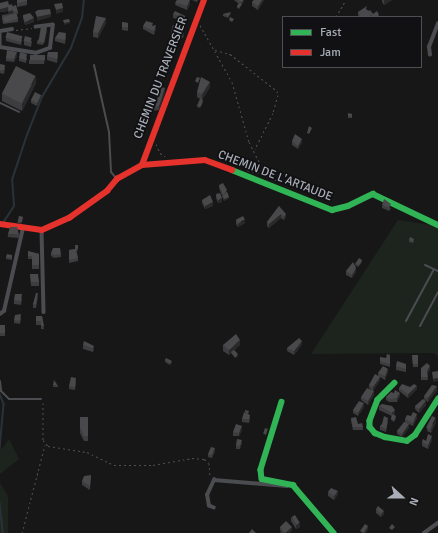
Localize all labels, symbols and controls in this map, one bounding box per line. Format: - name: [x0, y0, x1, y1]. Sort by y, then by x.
- street label: CHEMIN DU TRAVERSIER: [131, 15, 191, 141]
- legend: [282, 16, 422, 68]
- text: Fast: [320, 25, 341, 40]
- text: Jam: [320, 45, 341, 60]
- street label: CHEMIN DE L'ARTAUDE: [216, 148, 334, 204]
- north arrow: [382, 477, 422, 517]
- text: N: [406, 496, 421, 507]

